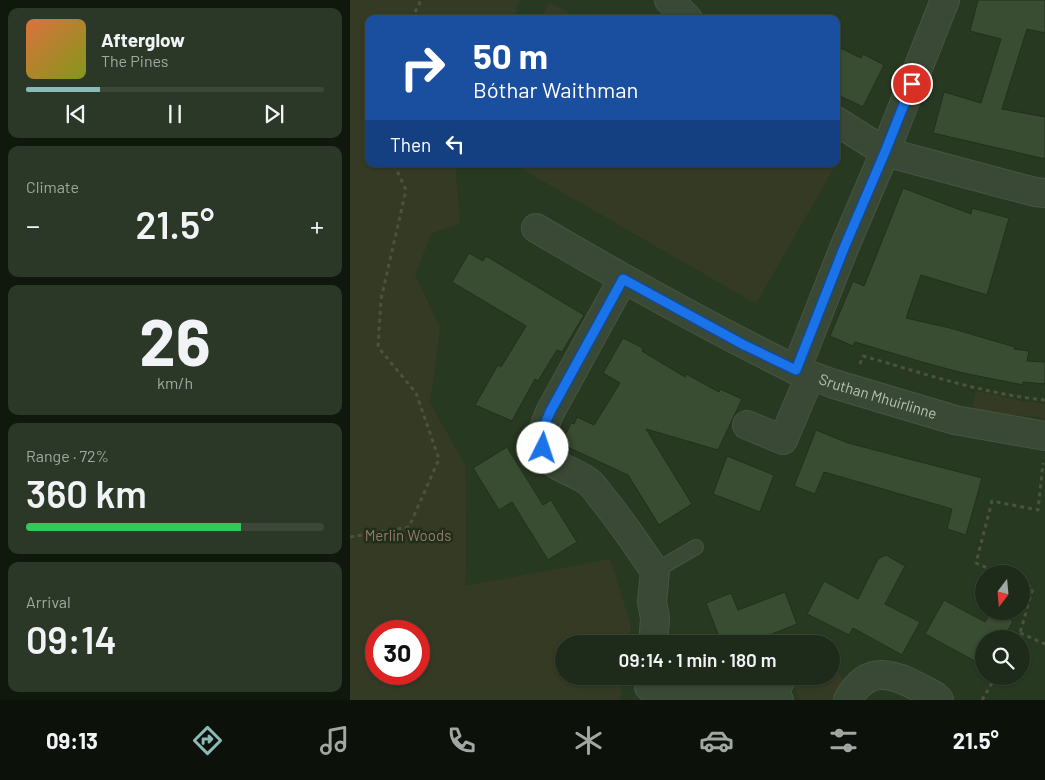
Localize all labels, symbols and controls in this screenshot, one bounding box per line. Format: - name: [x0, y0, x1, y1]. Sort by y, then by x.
- text: Afterglow: [101, 28, 185, 51]
- text: 50 m: [473, 34, 548, 76]
- icon: right: [390, 35, 455, 100]
- text: The Pines: [101, 51, 169, 70]
- pin: [891, 63, 933, 105]
- icon: arrive: [898, 70, 926, 98]
- text: Bóthar Waithman: [473, 76, 638, 102]
- icon: previous: [62, 100, 90, 128]
- icon: pause: [161, 100, 189, 128]
- icon: next: [260, 100, 288, 128]
- icon: left: [441, 130, 469, 158]
- text: Then: [390, 133, 431, 156]
- text: Climate: [26, 177, 79, 196]
- text: 21.5°: [136, 201, 214, 247]
- text: −: [26, 208, 40, 242]
- text: +: [310, 208, 324, 242]
- text: 26: [139, 301, 211, 379]
- street label: Sruthan Mhuirlinne: [817, 369, 939, 422]
- text: km/h: [157, 373, 193, 392]
- position arrow: [516, 421, 568, 473]
- text: Range · 72%: [26, 446, 109, 465]
- text: 360 km: [26, 470, 147, 516]
- park label: Merlin Woods: [365, 526, 451, 544]
- north arrow: [975, 565, 1030, 620]
- map controls: [975, 565, 1030, 685]
- text: Arrival: [26, 592, 71, 611]
- text: 09:14: [26, 616, 117, 662]
- speed limit sign: 30: [365, 620, 430, 685]
- button: search: [975, 630, 1030, 685]
- text: 09:14 · 1 min · 180 m: [619, 648, 776, 671]
- icon: directions: [190, 723, 225, 758]
- icon: music: [317, 723, 352, 758]
- icon: phone: [444, 723, 479, 758]
- icon: climate: [571, 723, 606, 758]
- icon: car: [699, 723, 734, 758]
- icon: filters: [826, 723, 861, 758]
- text: 09:13: [46, 727, 98, 753]
- text: 21.5°: [953, 727, 999, 753]

